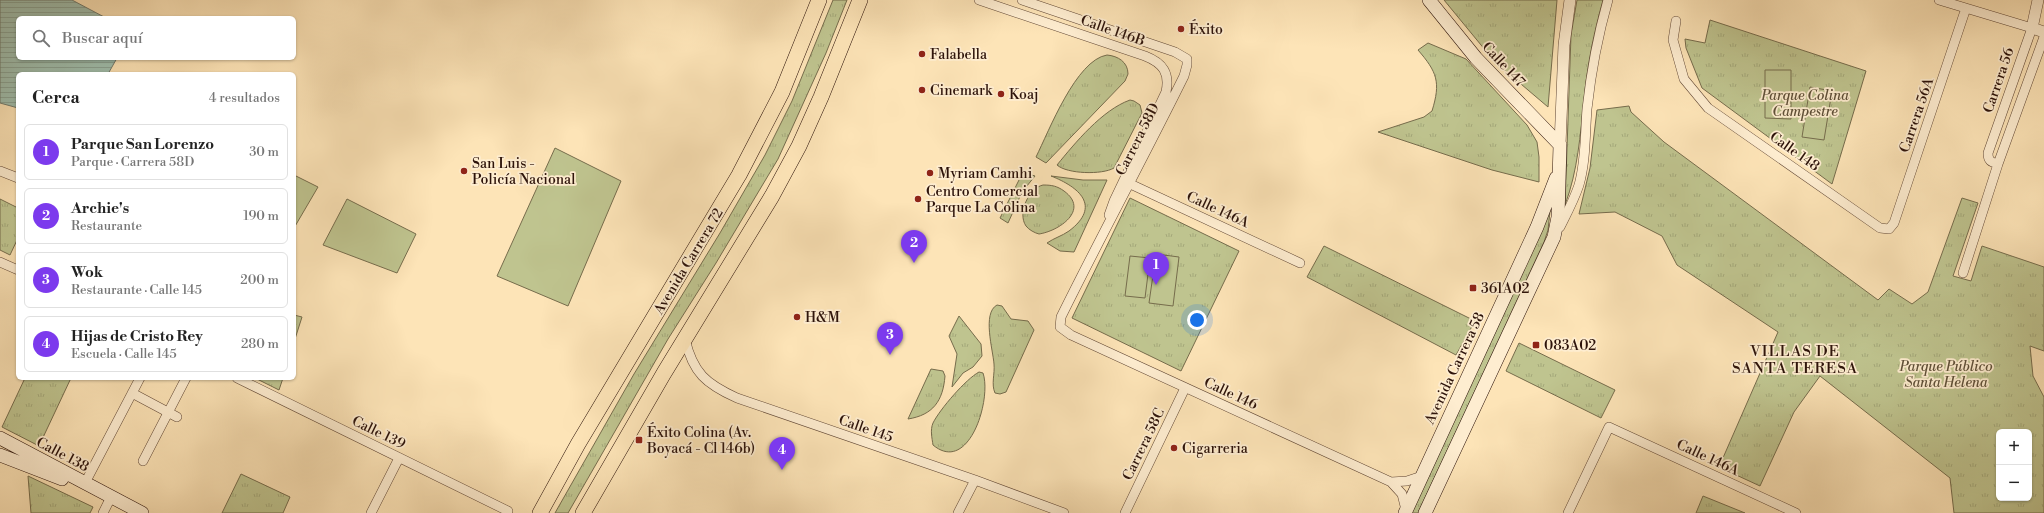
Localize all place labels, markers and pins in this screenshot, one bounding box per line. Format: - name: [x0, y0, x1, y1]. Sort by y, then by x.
- place label: Éxito: [1189, 19, 1223, 39]
- marker: Éxito: [1176, 24, 1186, 34]
- place label: Falabella: [930, 46, 988, 64]
- marker: Falabella: [917, 49, 927, 59]
- place label: Cinemark: [930, 82, 993, 100]
- marker: Cinemark: [917, 85, 927, 95]
- place label: Koaj: [1009, 86, 1039, 104]
- marker: Koaj: [996, 89, 1006, 99]
- place label: San Luis - Policía Nacional: [472, 155, 575, 189]
- place label: Myriam Camhi: [938, 165, 1033, 183]
- marker: San Luis - Policía Nacional: [459, 166, 469, 176]
- marker: Myriam Camhi: [925, 168, 935, 178]
- place label: Centro Comercial Parque La Colina: [926, 183, 1038, 217]
- marker: Centro Comercial Parque La Colina: [913, 194, 923, 204]
- pin: 2: [901, 230, 927, 263]
- pin: 1: [1143, 252, 1169, 285]
- place label: 361A02: [1481, 280, 1530, 298]
- marker: 361A02: [1468, 283, 1478, 293]
- place label: H&M: [805, 309, 840, 327]
- marker: H&M: [792, 312, 802, 322]
- pin: 3: [877, 322, 903, 355]
- place label: 083A02: [1544, 337, 1596, 355]
- marker: 083A02: [1531, 340, 1541, 350]
- place label: Éxito Colina (Av. Boyacá - Cl 146b): [646, 422, 755, 458]
- marker: Éxito Colina (Av. Boyacá - Cl 146b): [634, 435, 644, 445]
- pin: 4: [769, 437, 795, 470]
- place label: Cigarreria: [1182, 440, 1249, 458]
- marker: Cigarreria: [1169, 443, 1179, 453]

